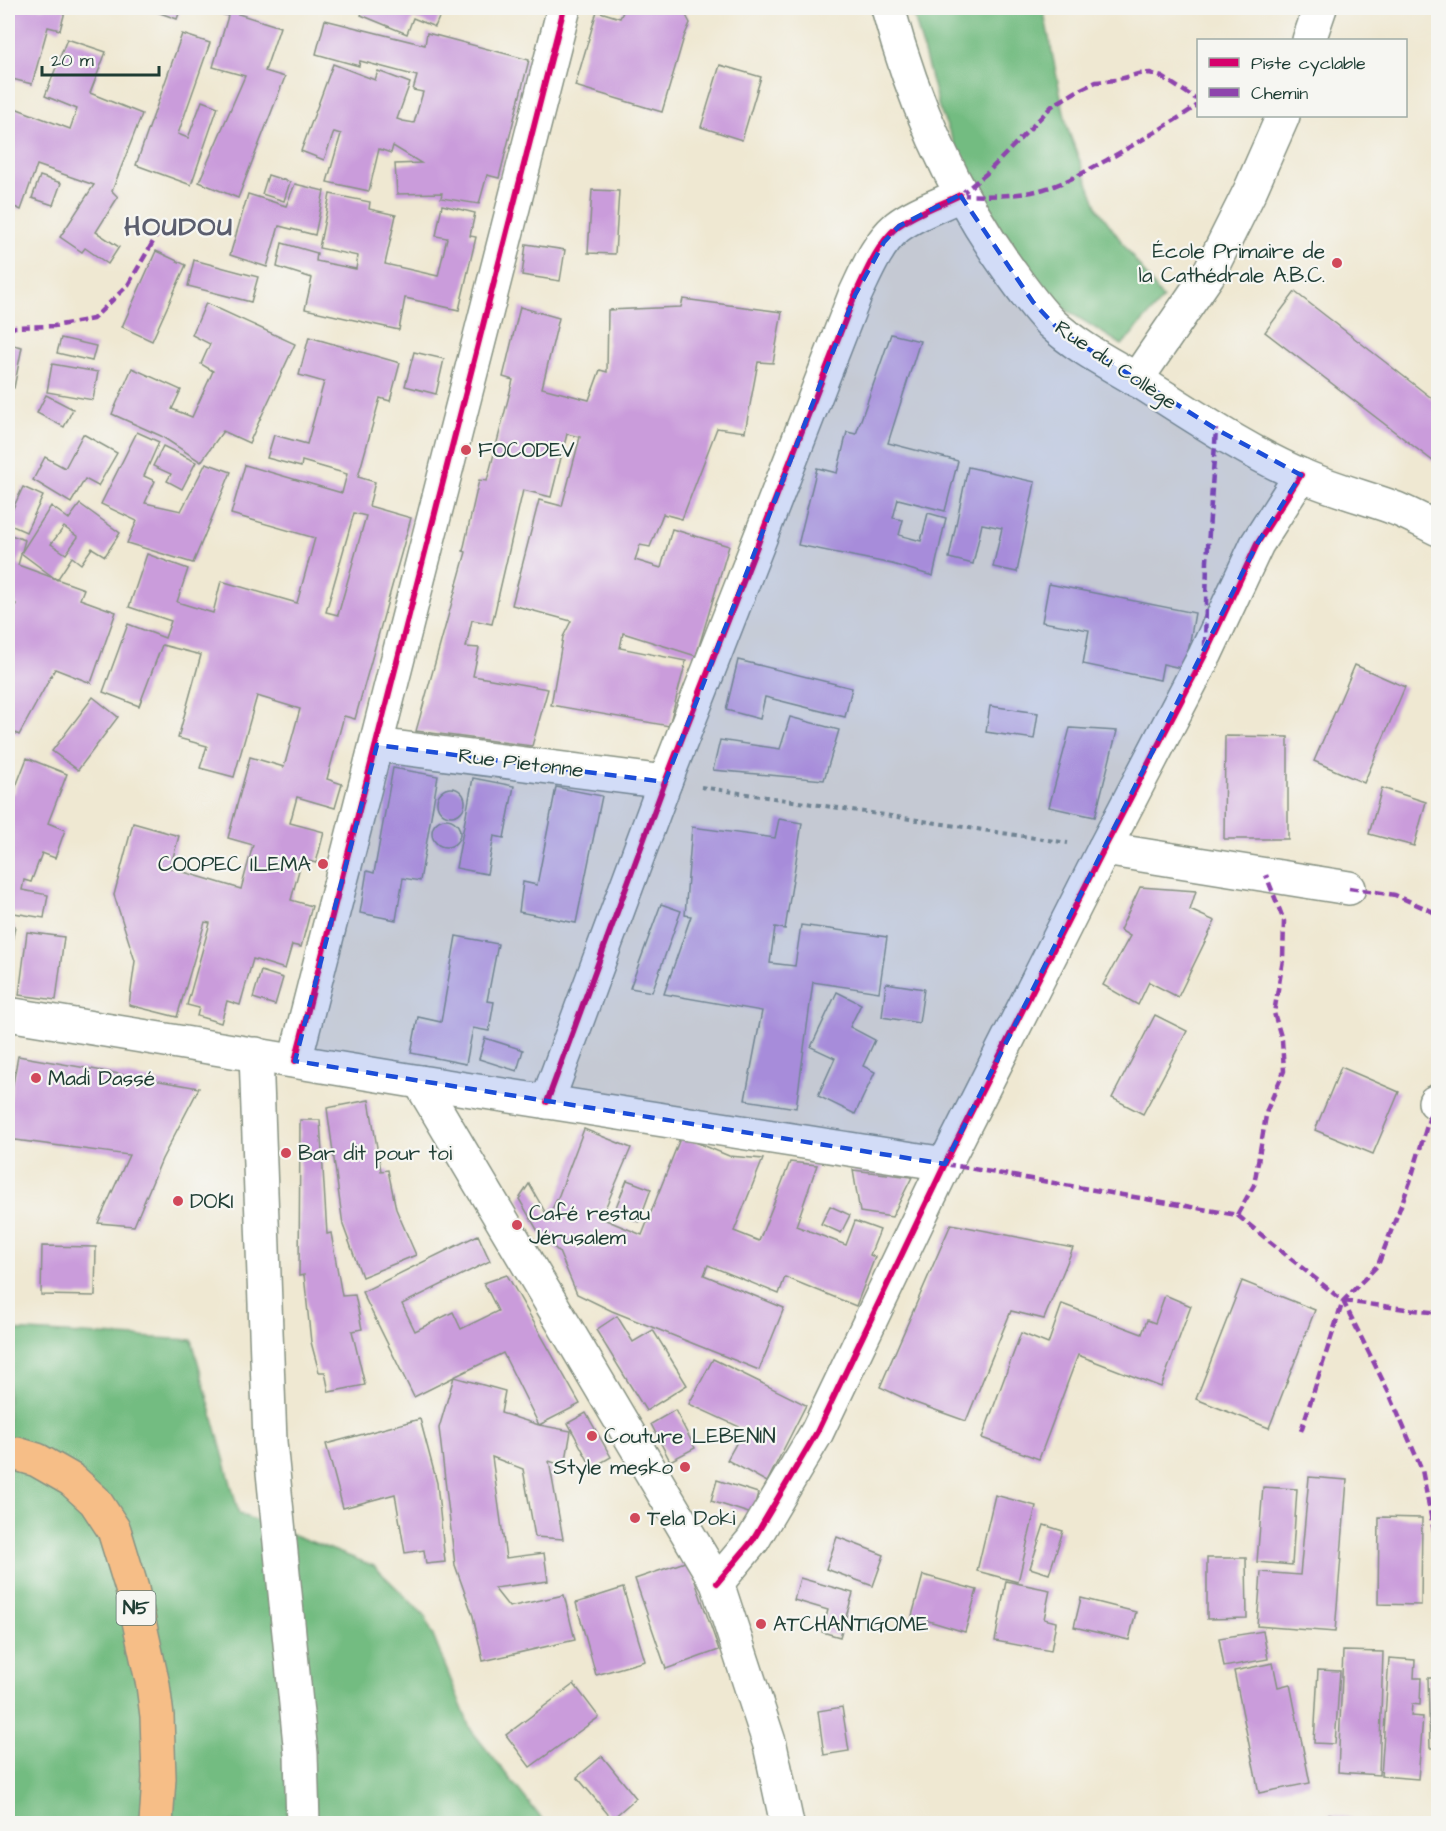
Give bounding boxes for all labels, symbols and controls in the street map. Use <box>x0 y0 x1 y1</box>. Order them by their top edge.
scale bar <box>42 39 159 77</box>
legend <box>1197 39 1407 117</box>
text: 20 m <box>51 48 94 73</box>
text: Piste cyclable <box>1251 51 1366 77</box>
text: Chemin <box>1251 81 1308 106</box>
district label: HOUDOU <box>124 208 234 246</box>
place label: École Primaire de la Cathédrale A.B.C. <box>1139 237 1325 290</box>
marker: École Primaire de la Cathédrale A.B.C. <box>1330 256 1344 270</box>
street label: Rue du Collège <box>1048 313 1183 418</box>
place label: FOCODEV <box>478 436 575 465</box>
marker: FOCODEV <box>459 443 473 457</box>
street label: Rue Pietonne <box>457 741 585 785</box>
place label: COOPEC ILEMA <box>158 850 312 879</box>
marker: COOPEC ILEMA <box>316 857 330 871</box>
place label: Madi Dassé <box>48 1064 155 1093</box>
marker: Madi Dassé <box>29 1071 43 1085</box>
place label: Bar dit pour toi <box>298 1139 452 1169</box>
marker: Bar dit pour toi <box>279 1146 293 1160</box>
place label: DOKI <box>190 1187 234 1216</box>
marker: DOKI <box>171 1194 185 1208</box>
place label: Café restau Jérusalem <box>529 1199 650 1252</box>
marker: Café restau Jérusalem <box>510 1218 524 1232</box>
place label: Couture LEBENIN <box>604 1422 776 1451</box>
marker: Couture LEBENIN <box>585 1429 599 1443</box>
place label: Style mesko <box>553 1453 673 1484</box>
marker: Style mesko <box>678 1460 692 1474</box>
place label: Tela Doki <box>647 1504 735 1533</box>
marker: Tela Doki <box>628 1511 642 1525</box>
road number: N5 <box>116 1591 156 1625</box>
place label: ATCHANTIGOME <box>773 1610 929 1639</box>
marker: ATCHANTIGOME <box>754 1617 768 1631</box>

